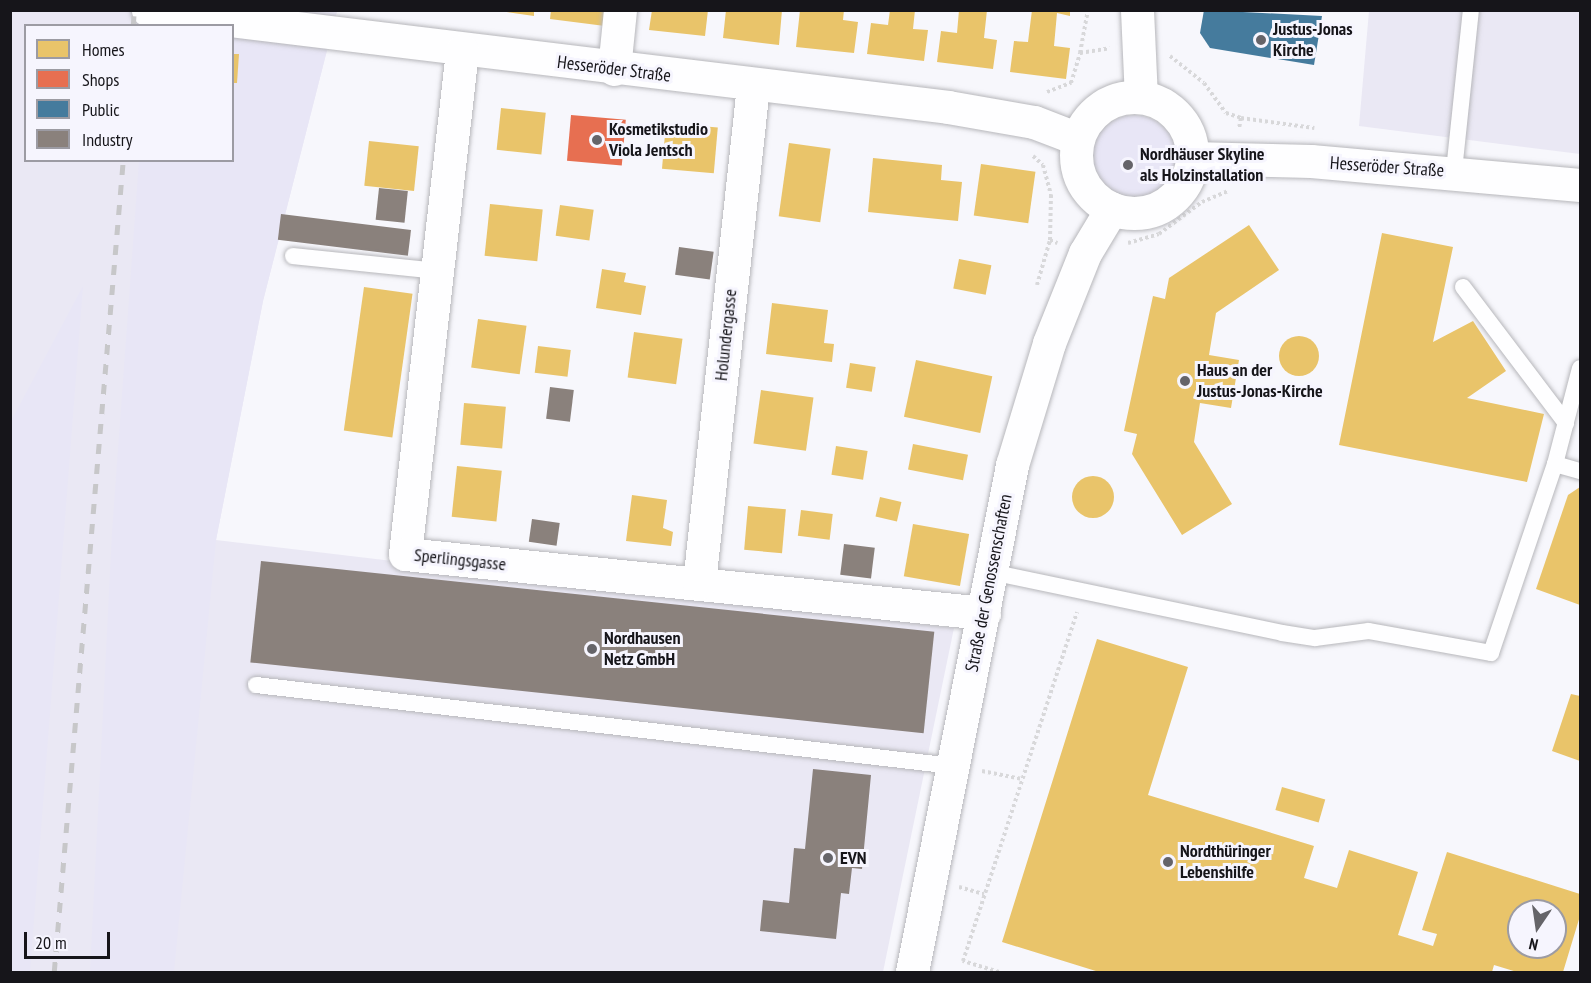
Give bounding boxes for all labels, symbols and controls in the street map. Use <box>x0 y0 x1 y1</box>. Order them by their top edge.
place label: Justus-Jonas Kirche <box>1273 19 1352 62</box>
legend <box>24 24 234 162</box>
marker: Justus-Jonas Kirche <box>1254 33 1268 47</box>
text: Homes <box>82 38 125 61</box>
street label: Hesseröder Straße <box>556 51 672 87</box>
text: Shops <box>82 68 119 91</box>
text: Public <box>82 98 120 121</box>
place label: Kosmetikstudio Viola Jentsch <box>609 119 708 162</box>
text: Industry <box>82 128 132 151</box>
marker: Kosmetikstudio Viola Jentsch <box>590 133 604 147</box>
place label: Nordhäuser Skyline als Holzinstallation <box>1140 144 1265 186</box>
street label: Hesseröder Straße <box>1329 152 1445 182</box>
marker: Nordhäuser Skyline als Holzinstallation <box>1121 158 1135 172</box>
street label: Holundergasse <box>710 288 742 382</box>
place label: Haus an der Justus-Jonas-Kirche <box>1197 360 1323 403</box>
marker: Haus an der Justus-Jonas-Kirche <box>1178 374 1192 388</box>
street label: Straße der Genossenschaften <box>961 492 1017 674</box>
street label: Sperlingsgasse <box>413 544 507 576</box>
place label: Nordhausen Netz GmbH <box>604 628 681 670</box>
marker: Nordhausen Netz GmbH <box>585 642 599 656</box>
place label: Nordthüringer Lebenshilfe <box>1180 841 1271 884</box>
place label: EVN <box>840 847 867 869</box>
marker: EVN <box>821 851 835 865</box>
marker: Nordthüringer Lebenshilfe <box>1161 855 1175 869</box>
north arrow <box>1507 899 1567 959</box>
scale bar <box>27 920 112 958</box>
text: 20 m <box>35 931 67 954</box>
text: N <box>1527 934 1540 955</box>

